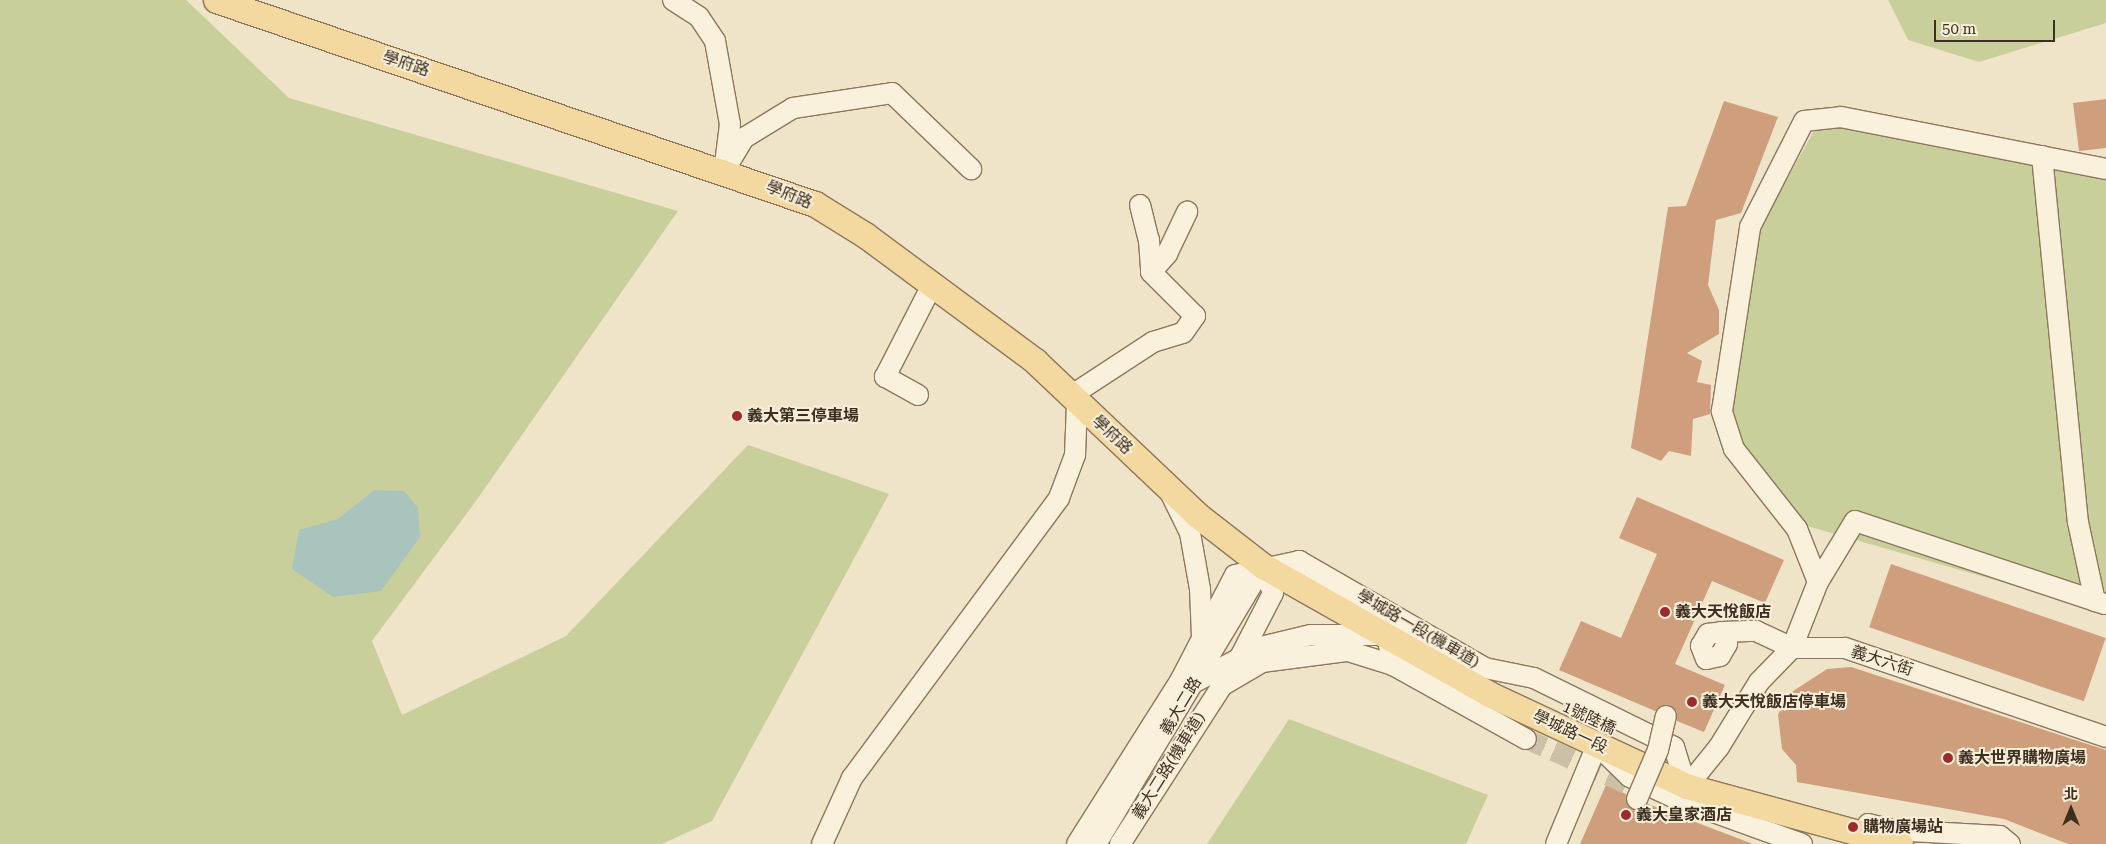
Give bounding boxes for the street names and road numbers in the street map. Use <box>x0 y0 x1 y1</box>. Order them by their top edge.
street label: 學府路 <box>380 47 432 81</box>
street label: 學府路 <box>763 177 815 213</box>
street label: 學府路 <box>1088 412 1136 458</box>
street label: 學城路一段(機車道) <box>1353 586 1483 672</box>
street label: 義大六街 <box>1849 642 1915 680</box>
street label: 義大二路 <box>1156 674 1206 738</box>
street label: 1號陸橋 <box>1559 697 1619 739</box>
street label: 學城路一段 <box>1530 706 1610 758</box>
street label: 義大二路(機車道) <box>1128 709 1210 823</box>

